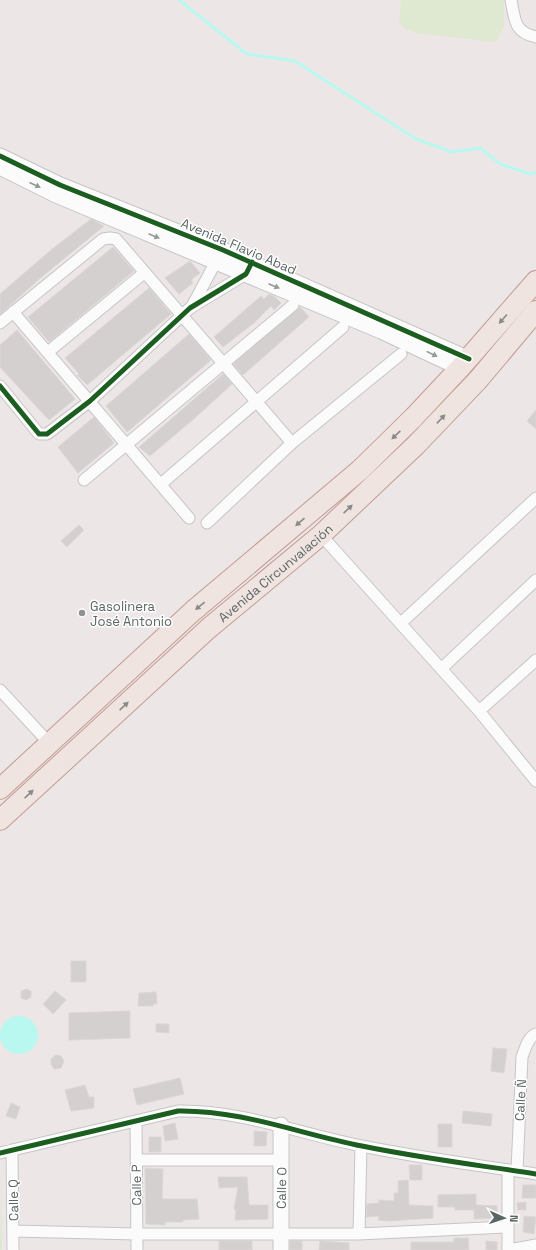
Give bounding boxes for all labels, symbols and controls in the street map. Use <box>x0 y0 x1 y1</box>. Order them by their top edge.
one-way arrow <box>29 182 40 188</box>
street label: Avenida Flavio Abad <box>179 214 299 278</box>
one-way arrow <box>149 233 160 239</box>
one-way arrow <box>269 283 281 289</box>
one-way arrow <box>499 313 508 324</box>
one-way arrow <box>426 351 438 357</box>
one-way arrow <box>436 414 445 423</box>
one-way arrow <box>391 430 401 439</box>
one-way arrow <box>343 504 353 514</box>
one-way arrow <box>294 517 305 526</box>
street label: Avenida Circunvalación <box>215 520 336 626</box>
place label: Gasolinera José Antonio <box>90 598 172 630</box>
one-way arrow <box>195 601 206 610</box>
marker: Gasolinera José Antonio <box>77 608 87 618</box>
one-way arrow <box>120 702 129 711</box>
one-way arrow <box>23 789 34 798</box>
street label: Calle Ñ <box>511 1079 530 1121</box>
street label: Calle P <box>128 1164 145 1206</box>
street label: Calle O <box>273 1167 290 1209</box>
street label: Calle Q <box>5 1179 22 1221</box>
north arrow <box>484 1198 524 1238</box>
text: N <box>507 1214 521 1223</box>

